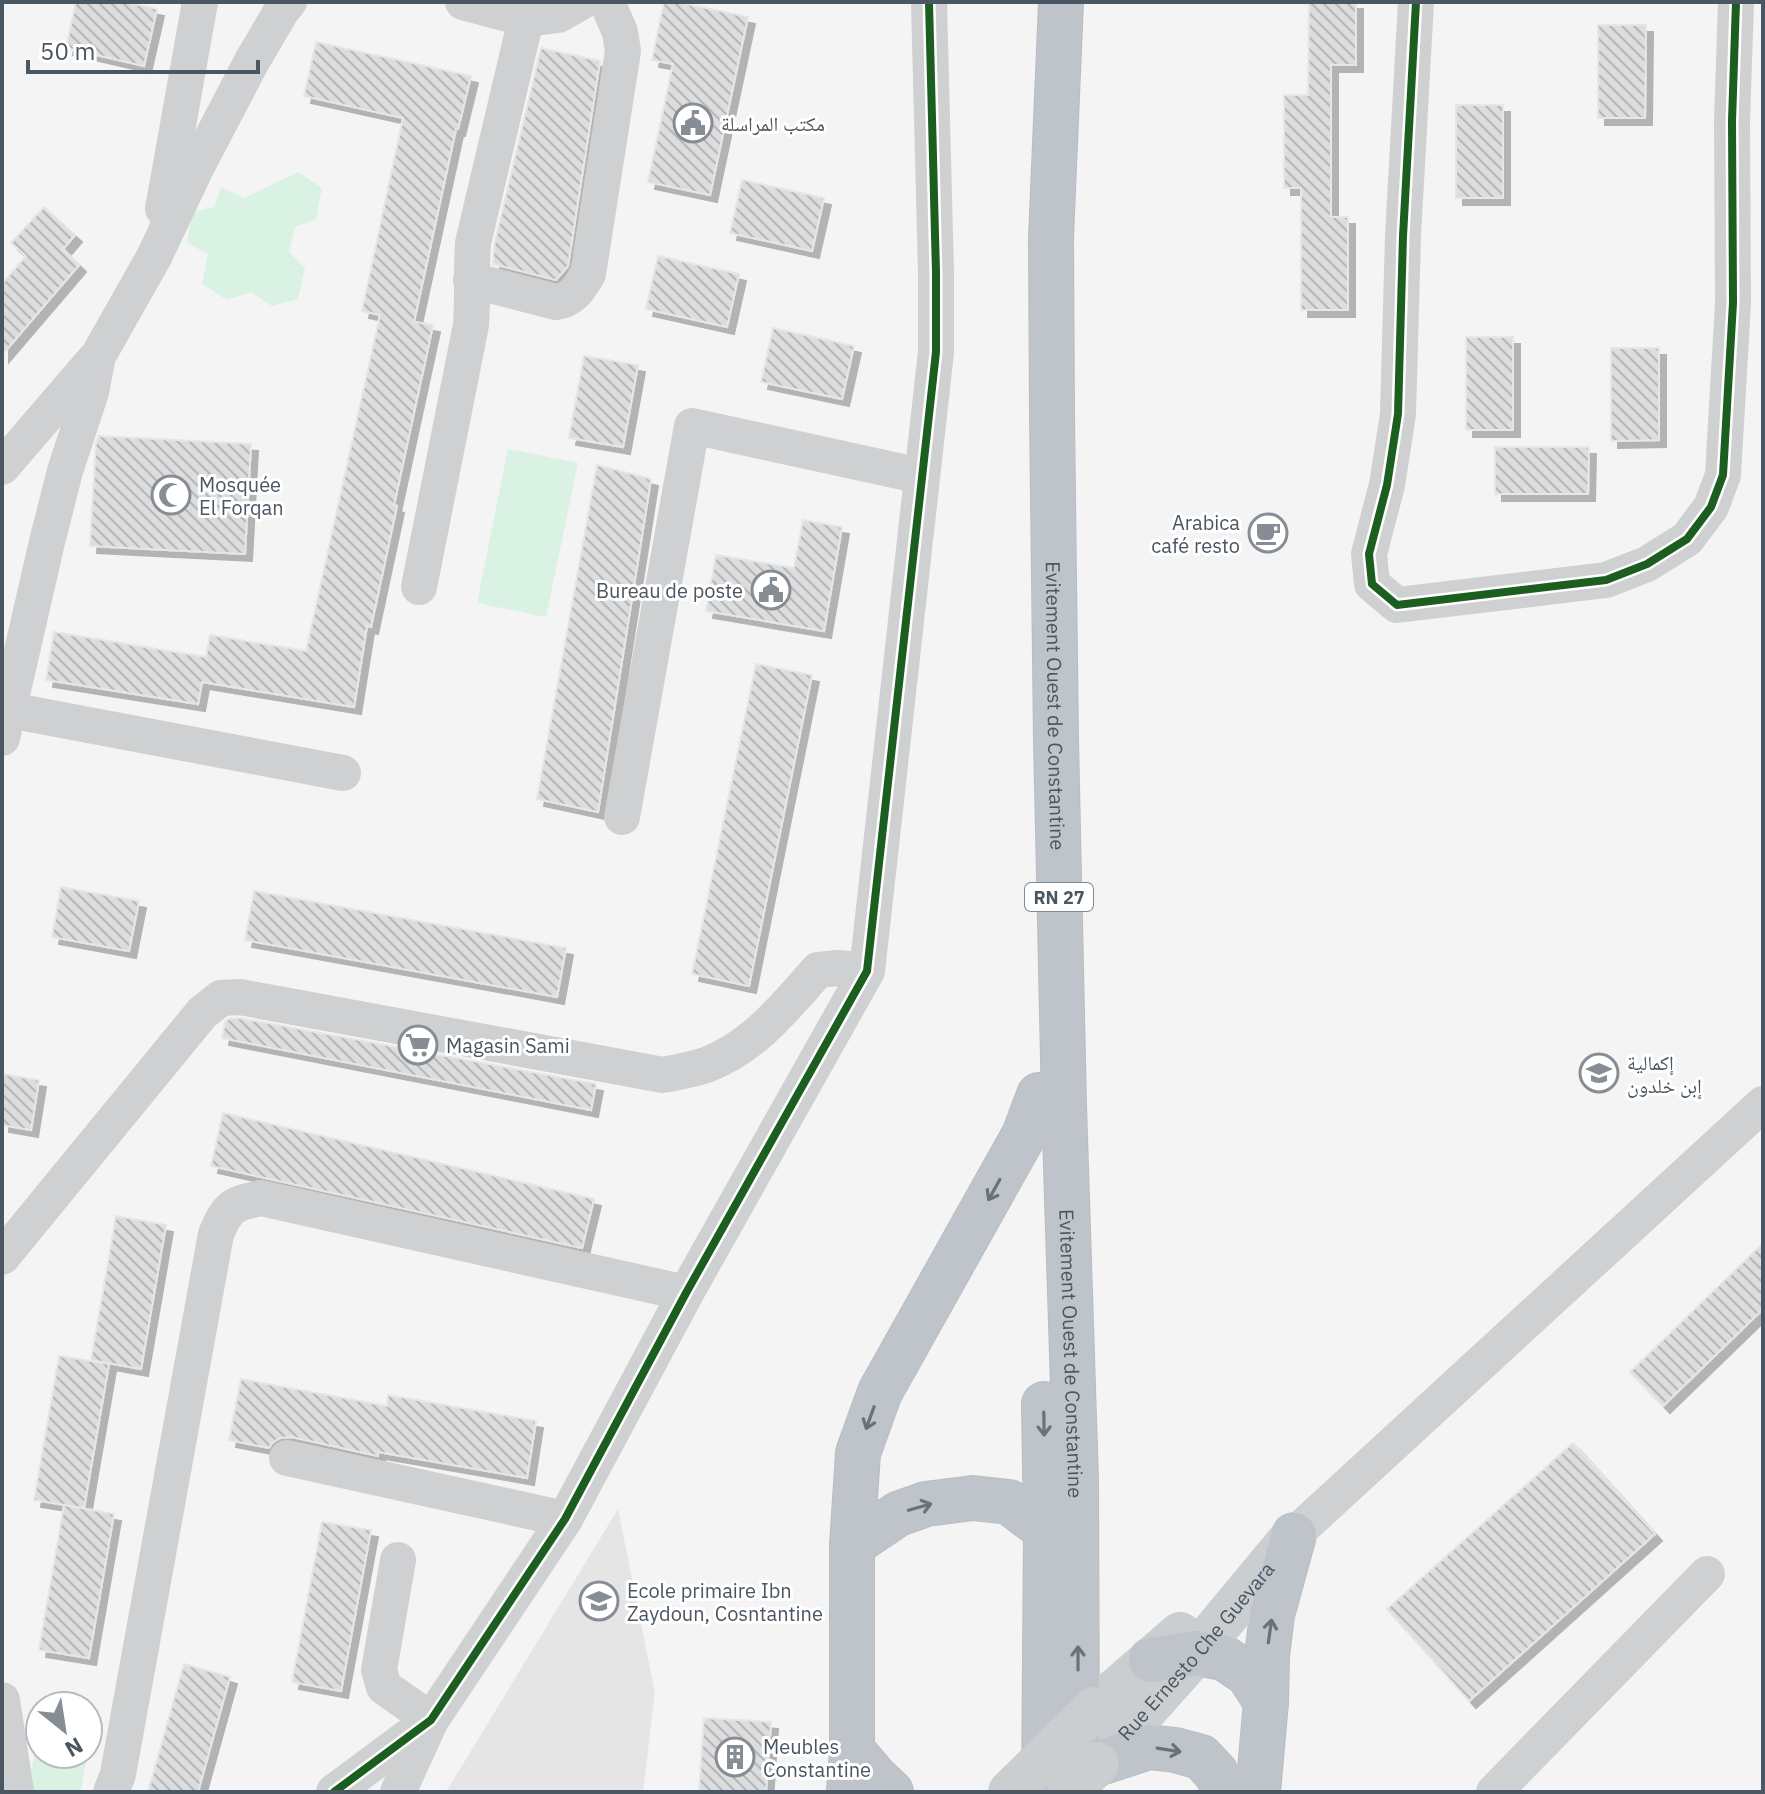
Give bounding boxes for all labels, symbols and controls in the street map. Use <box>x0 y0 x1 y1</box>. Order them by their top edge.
scale bar <box>28 24 258 74</box>
text: 50 m <box>40 35 95 67</box>
public building icon: مكتب المراسلة <box>672 102 714 144</box>
place label: مكتب المراسلة <box>721 110 825 137</box>
place label: Mosquée El Forqan <box>199 471 284 521</box>
mosque icon: Mosquée El Forqan <box>150 474 192 516</box>
place label: Arabica café resto <box>1151 509 1240 559</box>
cafe icon: Arabica café resto <box>1247 512 1289 554</box>
street label: Evitement Ouest de Constantine <box>1040 561 1072 851</box>
public building icon: Bureau de poste <box>750 569 792 611</box>
place label: Bureau de poste <box>596 577 743 604</box>
road number: RN 27 <box>1025 883 1093 911</box>
supermarket icon: Magasin Sami <box>397 1024 439 1066</box>
place label: Magasin Sami <box>446 1032 570 1059</box>
place label: إكمالية إبن خلدون <box>1627 1049 1702 1099</box>
school or university icon: إكمالية إبن خلدون <box>1578 1052 1620 1094</box>
one-way arrow <box>985 1178 1001 1201</box>
street label: Evitement Ouest de Constantine <box>1054 1209 1090 1498</box>
one-way arrow <box>862 1406 876 1430</box>
one-way arrow <box>1037 1410 1052 1437</box>
one-way arrow <box>906 1499 932 1514</box>
street label: Rue Ernesto Che Guevara <box>1111 1556 1280 1746</box>
place label: Ecole primaire Ibn Zaydoun, Cosntantine <box>627 1577 823 1627</box>
school or university icon: Ecole primaire Ibn Zaydoun, Cosntantine <box>578 1580 620 1622</box>
one-way arrow <box>1263 1619 1278 1644</box>
one-way arrow <box>1070 1645 1086 1672</box>
north arrow <box>24 1690 104 1770</box>
text: N <box>60 1731 88 1764</box>
place label: Meubles Constantine <box>763 1733 871 1783</box>
building icon: Meubles Constantine <box>714 1736 756 1778</box>
one-way arrow <box>1156 1743 1182 1758</box>

